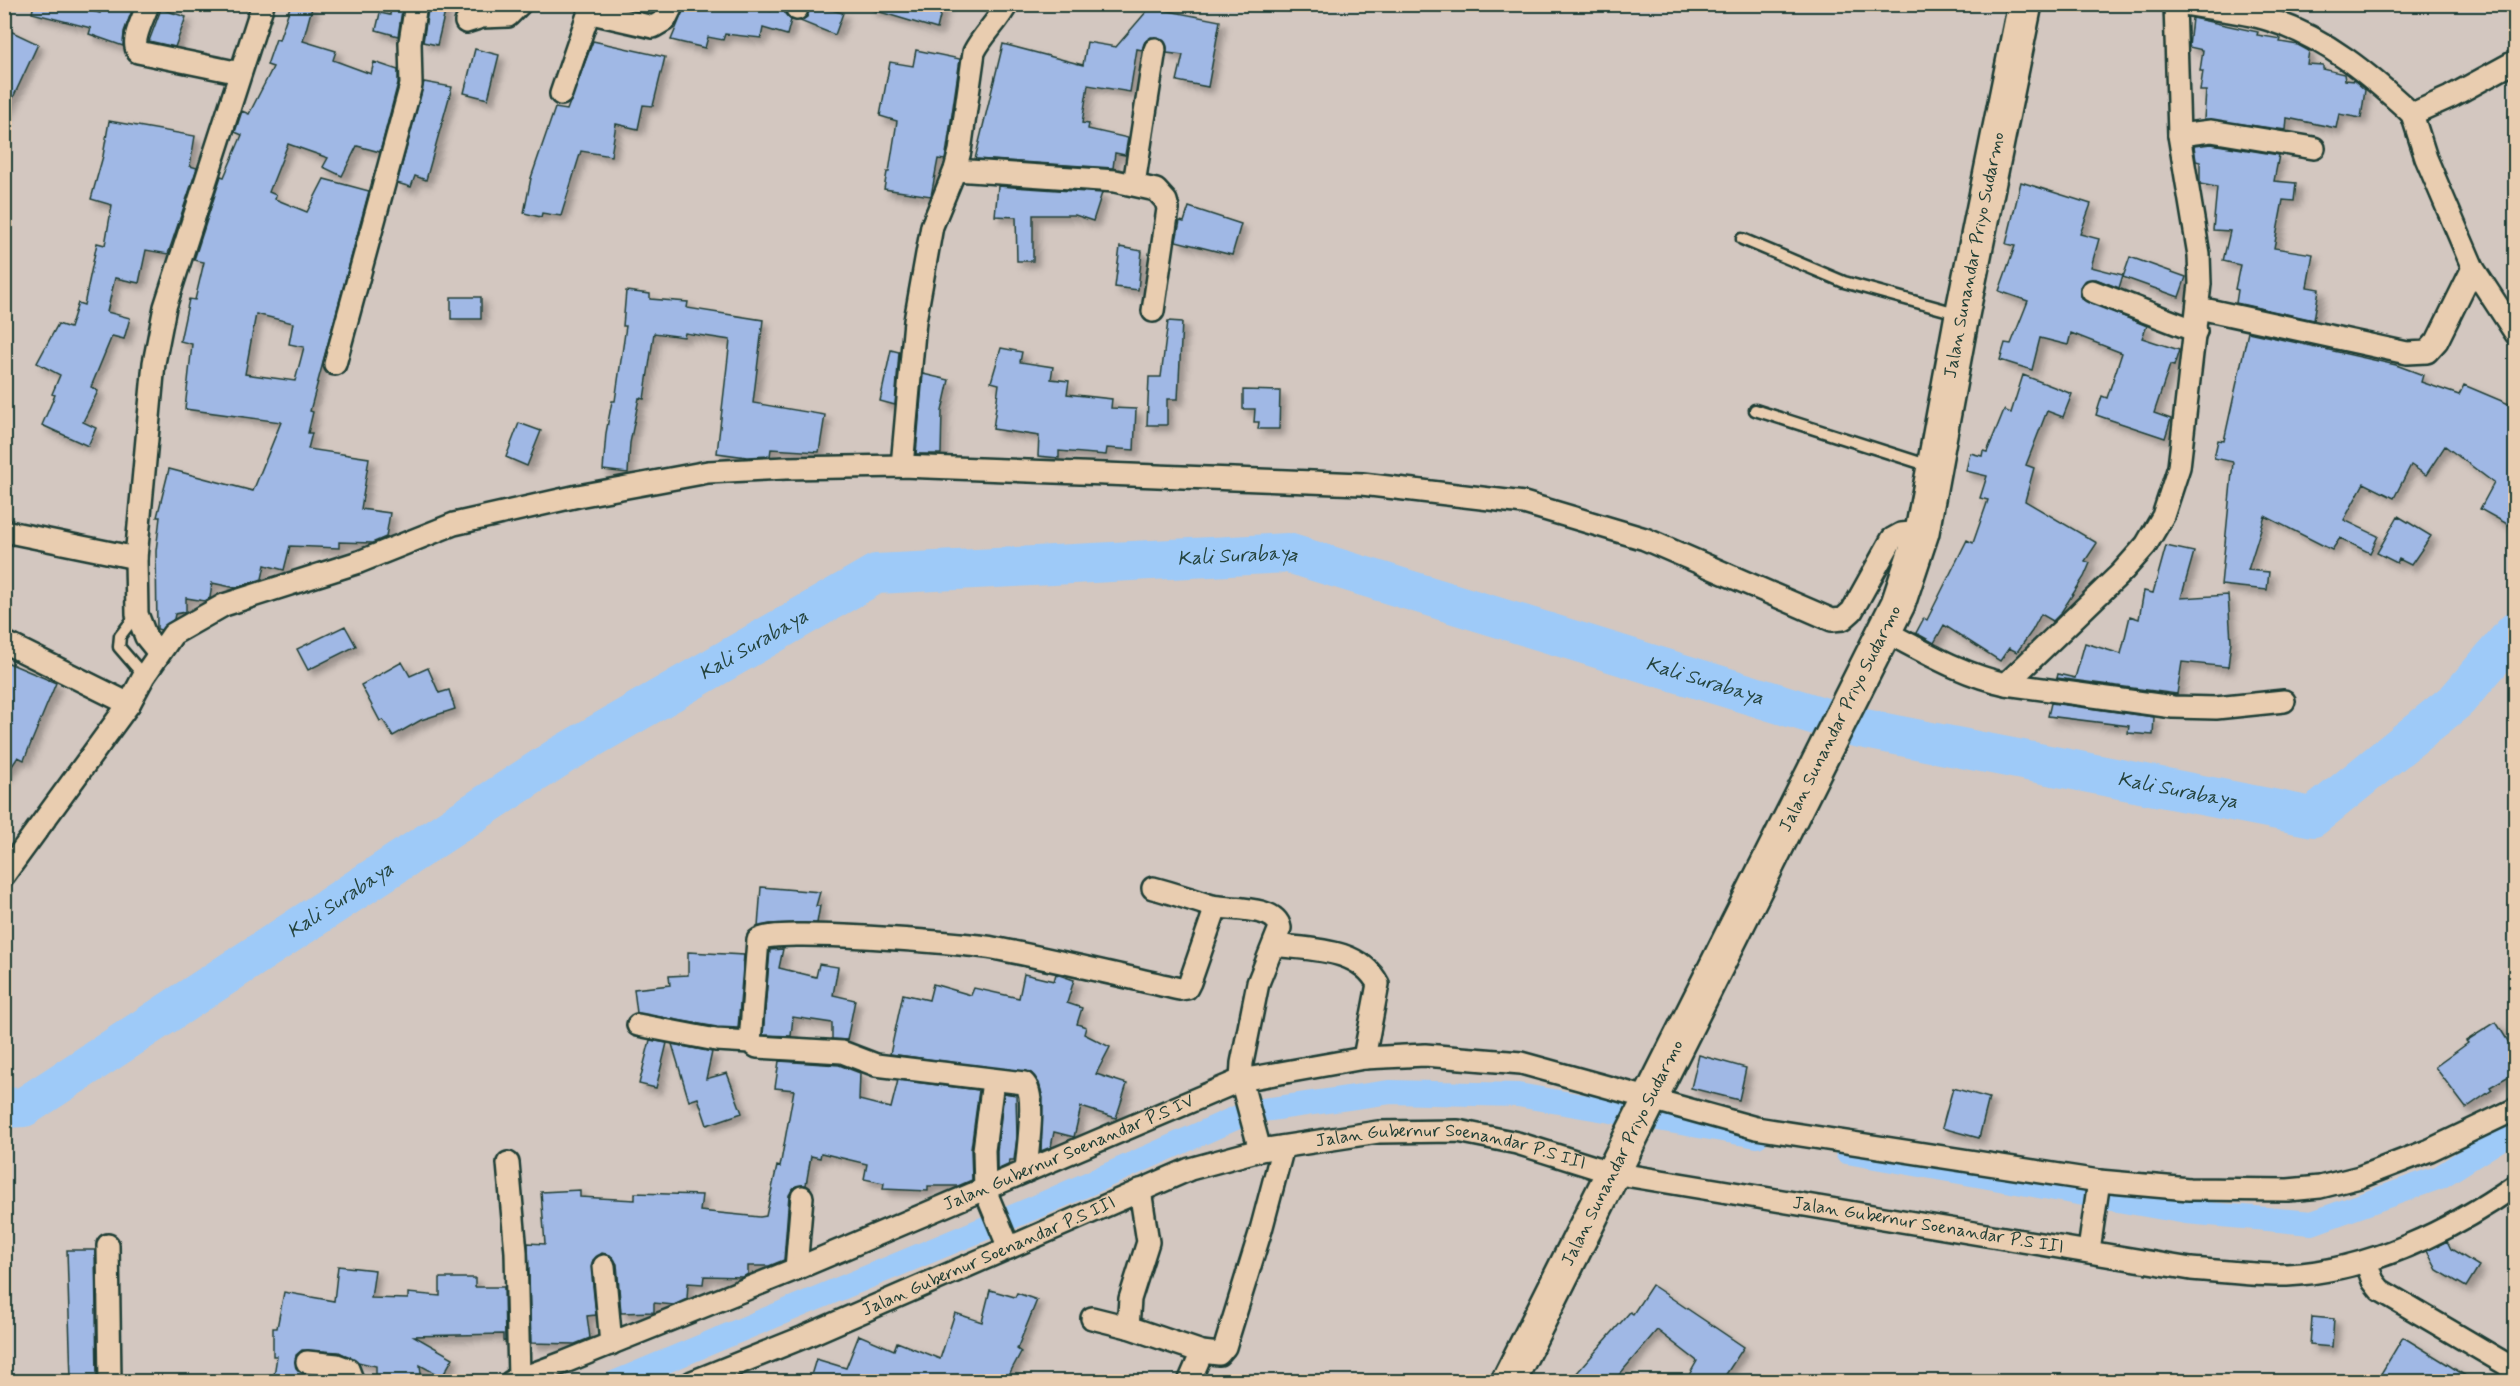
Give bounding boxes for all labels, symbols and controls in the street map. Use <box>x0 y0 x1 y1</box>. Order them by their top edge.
street label: Jalan Sunandar Priyo Sudarmo <box>1939 130 2011 380</box>
water label: Kali Surabaya <box>1176 539 1303 572</box>
street label: Jalan Sunandar Priyo Sudarmo <box>1774 601 1907 836</box>
water label: Kali Surabaya <box>694 602 813 687</box>
water label: Kali Surabaya <box>1643 650 1767 712</box>
water label: Kali Surabaya <box>2115 765 2240 815</box>
water label: Kali Surabaya <box>282 855 399 945</box>
street label: Jalan Sunandar Priyo Sudarmo <box>1556 1036 1690 1271</box>
street label: Jalan Gubernur Soenandar P.S IV <box>940 1089 1198 1217</box>
street label: Jalan Gubernur Soenandar P.S III <box>1314 1119 1589 1176</box>
street label: Jalan Gubernur Soenandar P.S III <box>858 1191 1119 1322</box>
street label: Jalan Gubernur Soenandar P.S III <box>1791 1191 2066 1260</box>

